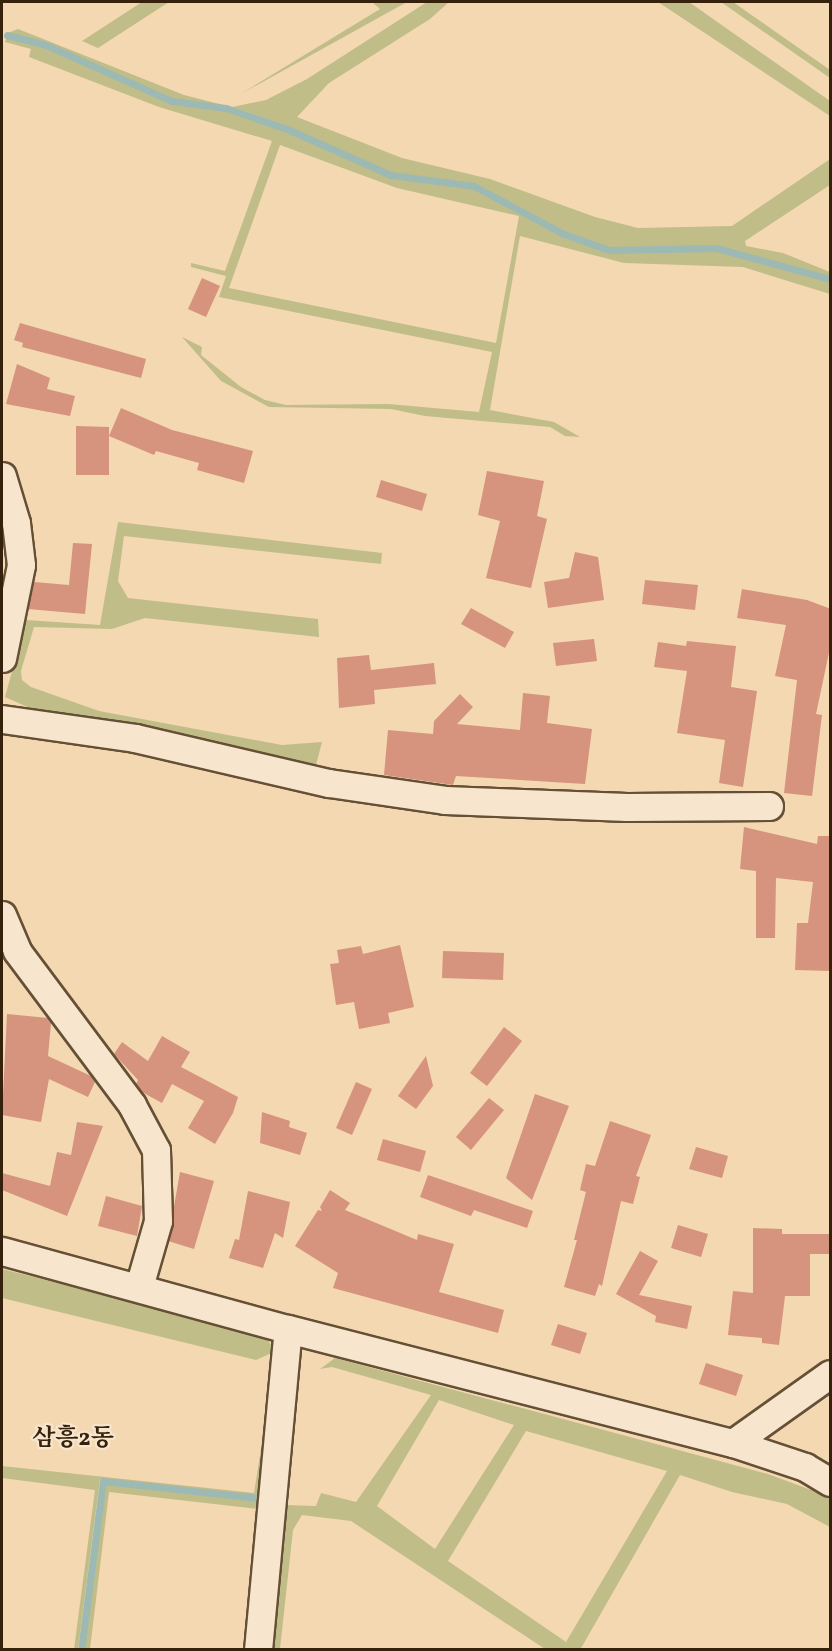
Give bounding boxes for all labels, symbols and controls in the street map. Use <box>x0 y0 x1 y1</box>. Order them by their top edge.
district label: 삼흥2동 <box>32 1426 114 1454</box>

